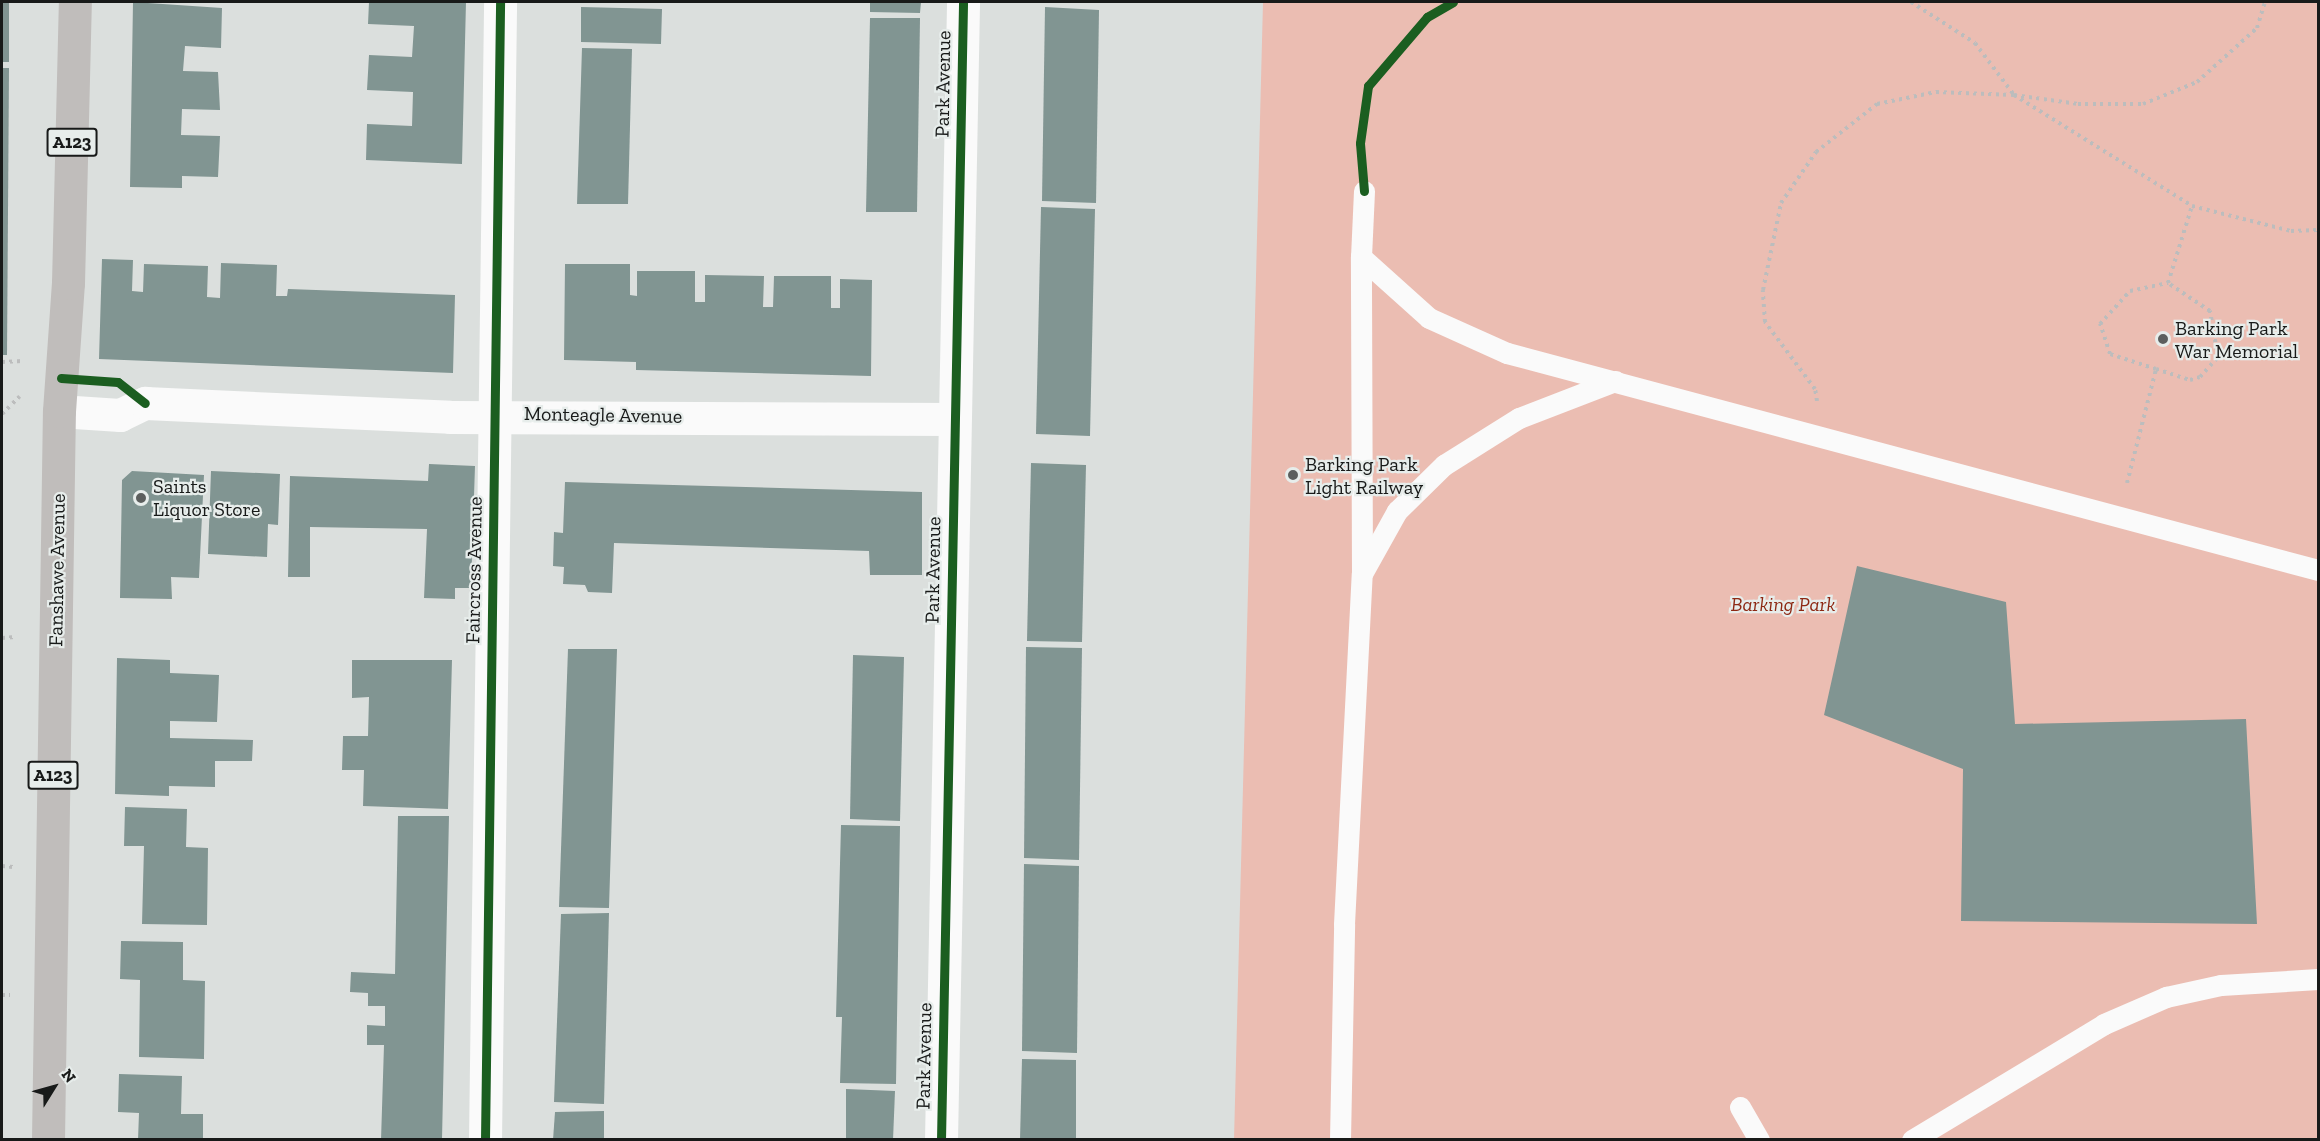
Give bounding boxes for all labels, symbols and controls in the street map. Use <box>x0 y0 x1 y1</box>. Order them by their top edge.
street label: Park Avenue <box>930 30 956 138</box>
road number: A123 <box>46 127 98 157</box>
place label: Barking Park War Memorial <box>2175 316 2298 363</box>
marker: Barking Park War Memorial <box>2156 332 2170 346</box>
street label: Monteagle Avenue <box>523 402 683 428</box>
place label: Barking Park Light Railway <box>1305 452 1423 499</box>
marker: Barking Park Light Railway <box>1286 468 1300 482</box>
place label: Saints Liquor Store <box>153 474 261 521</box>
marker: Saints Liquor Store <box>134 491 148 505</box>
street label: Fanshawe Avenue <box>44 493 70 647</box>
street label: Faircross Avenue <box>461 496 487 644</box>
street label: Park Avenue <box>920 516 946 624</box>
park label: Barking Park <box>1731 592 1835 616</box>
road number: A123 <box>28 760 78 790</box>
street label: Park Avenue <box>911 1002 937 1110</box>
north arrow <box>24 1057 84 1117</box>
text: N <box>58 1065 80 1086</box>

